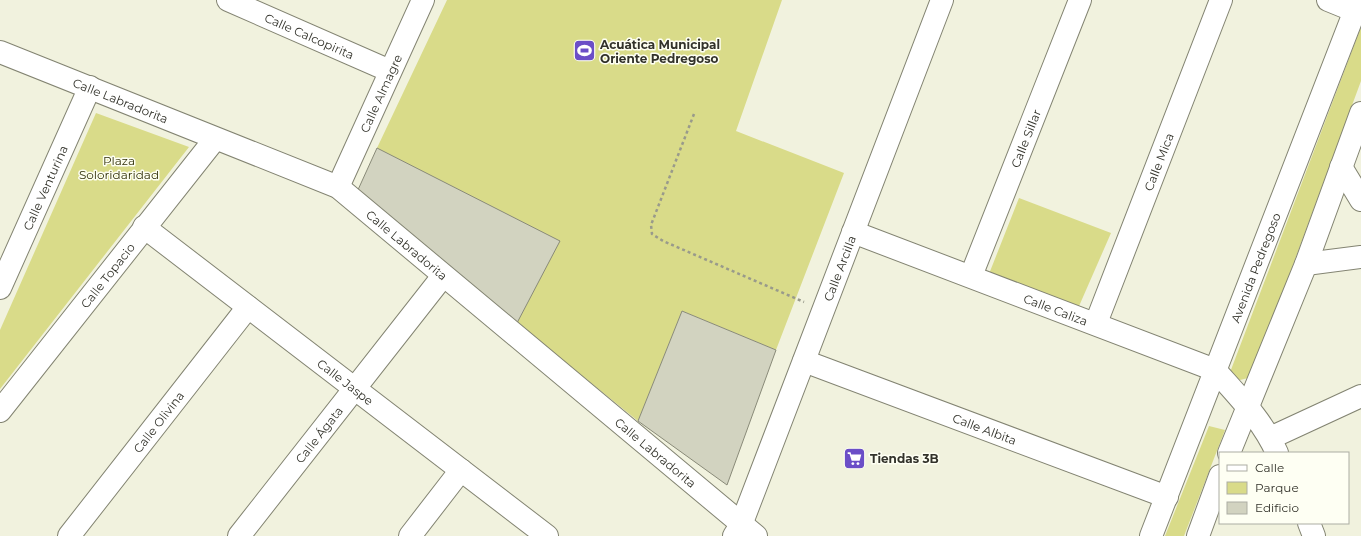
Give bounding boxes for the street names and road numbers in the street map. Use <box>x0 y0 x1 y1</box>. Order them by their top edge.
street label: Calle Calcopirita <box>262 10 357 62</box>
street label: Calle Almagre <box>356 52 405 135</box>
street label: Calle Labradorita <box>71 74 171 126</box>
street label: Calle Sillar <box>1007 107 1044 170</box>
street label: Calle Mica <box>1140 131 1176 193</box>
street label: Calle Venturina <box>19 143 71 232</box>
street label: Calle Labradorita <box>363 206 451 283</box>
street label: Avenida Pedregoso <box>1227 210 1283 325</box>
street label: Calle Arcilla <box>820 233 859 303</box>
street label: Calle Topacio <box>77 240 138 311</box>
street label: Calle Caliza <box>1022 290 1090 328</box>
street label: Calle Jaspe <box>315 355 377 408</box>
street label: Calle Olivina <box>130 388 187 455</box>
street label: Calle Ágata <box>292 403 346 466</box>
street label: Calle Albita <box>951 410 1019 448</box>
street label: Calle Labradorita <box>612 414 700 491</box>

